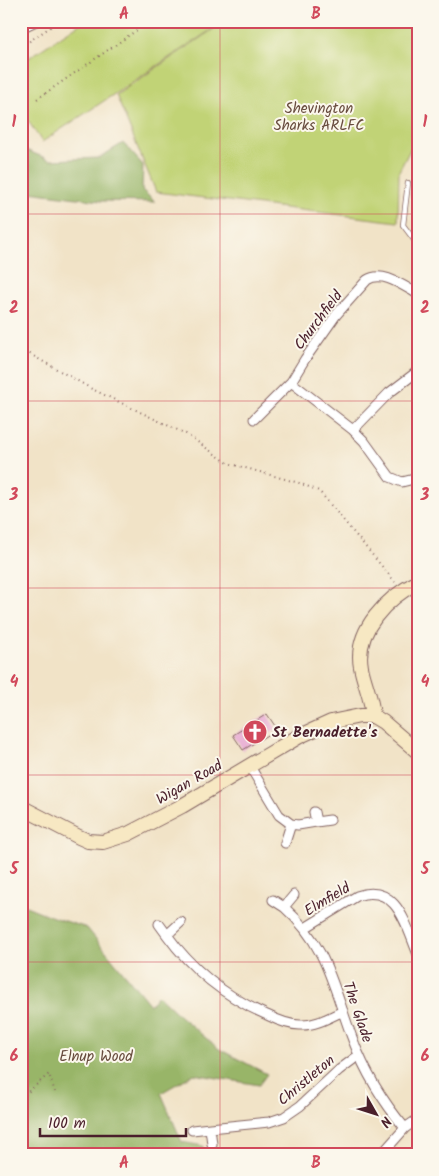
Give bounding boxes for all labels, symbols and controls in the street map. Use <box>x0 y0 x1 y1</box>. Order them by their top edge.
text: A <box>119 2 129 27</box>
text: B <box>311 2 321 27</box>
park label: Shevington Sharks ARLFC <box>274 97 364 138</box>
text: 1 <box>12 110 17 135</box>
text: 1 <box>423 110 428 135</box>
street label: Churchfield <box>288 285 350 356</box>
text: 2 <box>9 296 19 321</box>
text: 2 <box>420 296 430 321</box>
text: 3 <box>9 483 19 508</box>
text: 3 <box>420 483 430 508</box>
text: 4 <box>10 670 19 695</box>
text: 4 <box>421 670 430 695</box>
church icon: St Bernadette's <box>242 719 268 745</box>
place label: St Bernadette's <box>272 721 377 745</box>
street label: Wigan Road <box>152 754 228 812</box>
text: 5 <box>9 857 20 882</box>
text: 5 <box>420 857 431 882</box>
street label: Elmfield <box>300 876 356 923</box>
street label: The Glade <box>335 979 379 1046</box>
text: 6 <box>10 1044 19 1069</box>
text: 6 <box>421 1044 430 1069</box>
park label: Elnup Wood <box>59 1045 133 1069</box>
street label: Christleton <box>273 1049 341 1112</box>
north arrow <box>352 1088 402 1138</box>
scale bar <box>40 1106 186 1138</box>
text: N <box>374 1111 397 1132</box>
text: 100 m <box>48 1112 86 1136</box>
text: A <box>119 1151 129 1176</box>
text: B <box>311 1151 321 1176</box>

